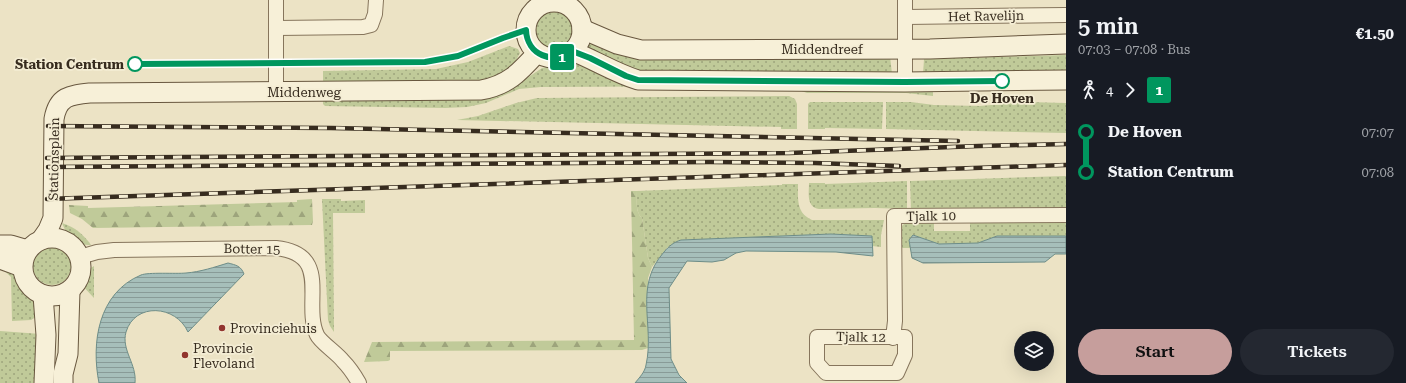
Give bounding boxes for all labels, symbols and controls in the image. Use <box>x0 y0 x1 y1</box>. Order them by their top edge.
street label: Het Ravelijn <box>948 8 1025 24</box>
text: 5 min <box>1078 14 1139 39</box>
text: €1.50 <box>1356 25 1394 43</box>
street label: Middendreef <box>781 42 864 57</box>
text: 07:03 – 07:08 · Bus <box>1078 42 1190 57</box>
line badge: 1 <box>549 44 575 70</box>
text: 1 <box>558 49 566 65</box>
marker: Station Centrum <box>127 56 143 72</box>
place label: Station Centrum <box>15 57 124 72</box>
marker: De Hoven <box>994 73 1010 89</box>
icon: walk <box>1078 79 1100 101</box>
icon: forward <box>1119 79 1141 101</box>
text: 1 <box>1155 82 1163 98</box>
text: 4 <box>1106 83 1113 98</box>
street label: Middenweg <box>267 85 341 100</box>
place label: De Hoven <box>970 91 1034 106</box>
street label: Stationsplein <box>46 117 62 201</box>
text: De Hoven <box>1108 123 1182 141</box>
text: 07:07 <box>1362 125 1394 140</box>
text: Station Centrum <box>1108 163 1234 181</box>
text: 07:08 <box>1362 165 1394 180</box>
street label: Tjalk 10 <box>906 208 956 224</box>
street label: Botter 15 <box>223 241 281 257</box>
place label: Provinciehuis <box>230 321 317 336</box>
marker: Provinciehuis <box>217 323 227 333</box>
street label: Tjalk 12 <box>836 329 886 345</box>
button: Start <box>1078 329 1232 375</box>
button: Tickets <box>1240 329 1394 375</box>
map controls <box>1014 331 1054 371</box>
button: layers <box>1014 331 1054 371</box>
place label: Provincie Flevoland <box>193 341 256 371</box>
marker: Provincie Flevoland <box>180 350 190 360</box>

